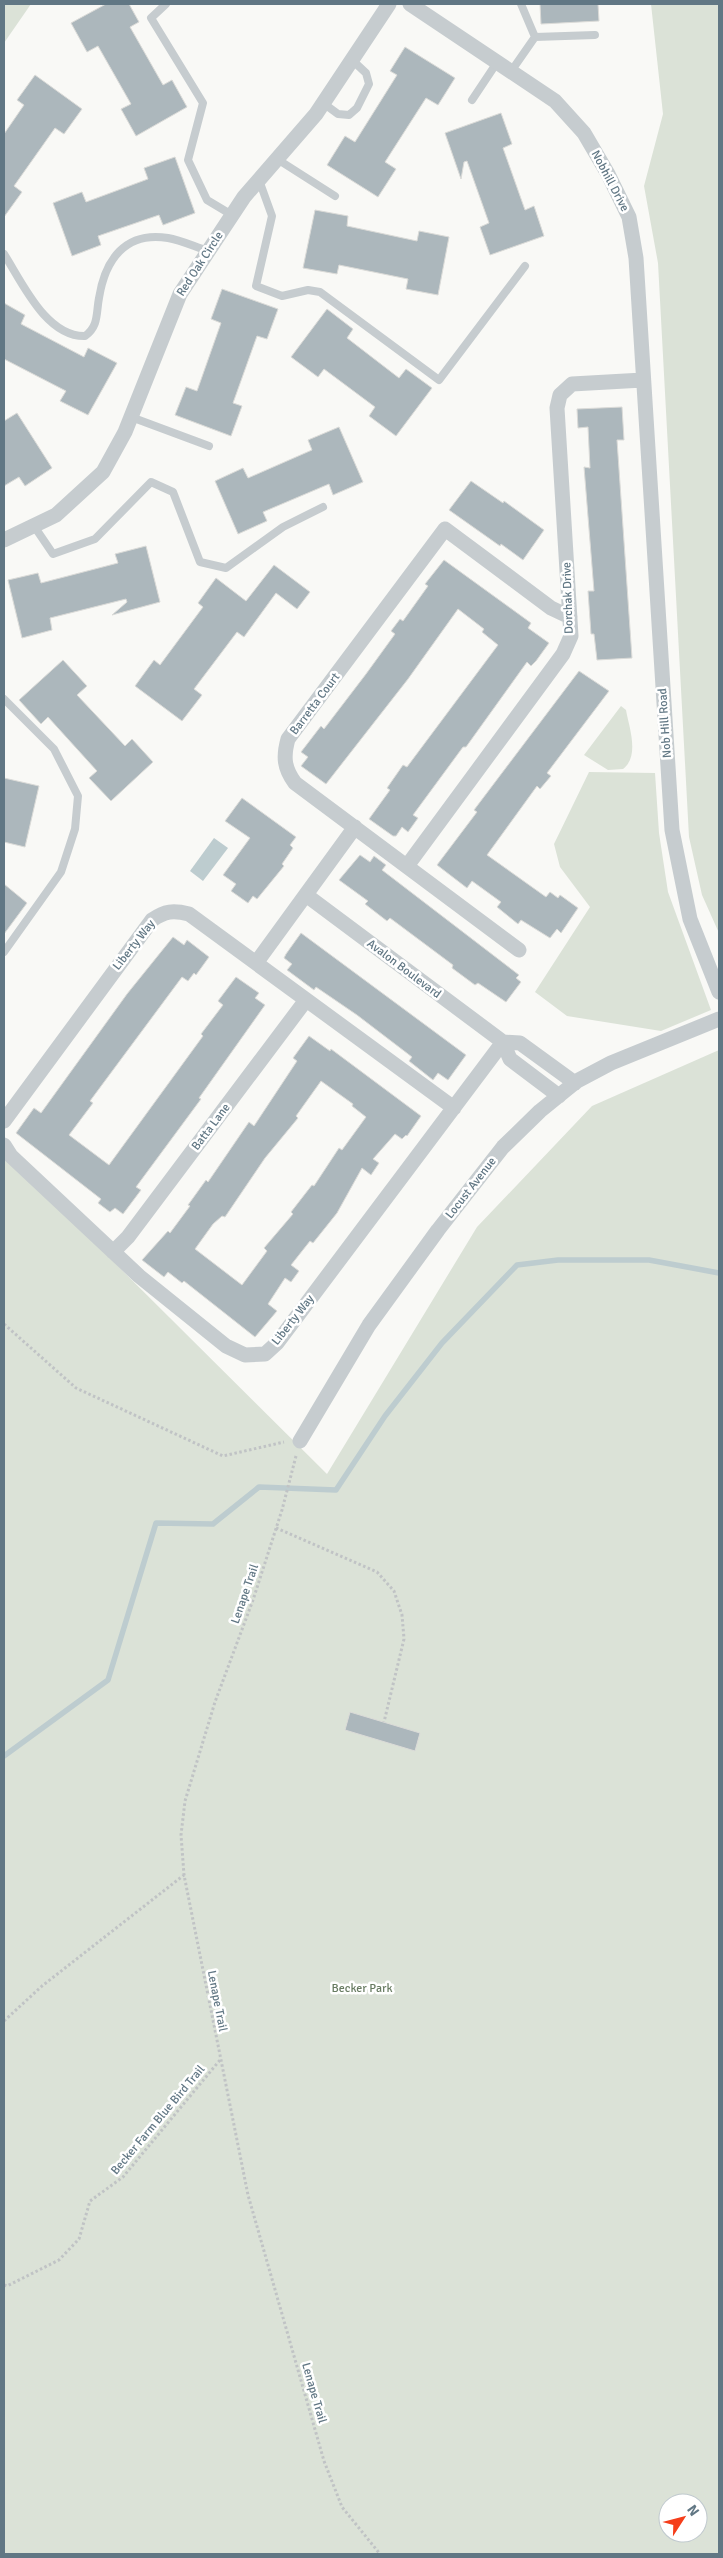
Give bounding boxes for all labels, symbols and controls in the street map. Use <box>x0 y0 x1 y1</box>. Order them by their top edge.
street label: Nobhill Drive <box>588 148 632 214</box>
street label: Red Oak Circle <box>173 229 227 299</box>
street label: Dorchak Drive <box>559 562 577 634</box>
street label: Barretta Court <box>287 670 343 738</box>
street label: Nob Hill Road <box>655 688 675 758</box>
street label: Liberty Way <box>110 916 159 973</box>
street label: Avalon Boulevard <box>364 936 444 1002</box>
street label: Batta Lane <box>188 1100 234 1154</box>
street label: Locust Avenue <box>442 1154 500 1222</box>
street label: Liberty Way <box>269 1291 318 1348</box>
street label: Lenape Trail <box>228 1562 262 1626</box>
street label: Lenape Trail <box>204 1969 230 2033</box>
park label: Becker Park <box>332 1981 392 1996</box>
street label: Becker Farm Blue Bird Trail <box>108 2062 209 2178</box>
street label: Lenape Trail <box>298 2361 330 2425</box>
north arrow <box>658 2493 708 2543</box>
text: N <box>683 2502 703 2520</box>

